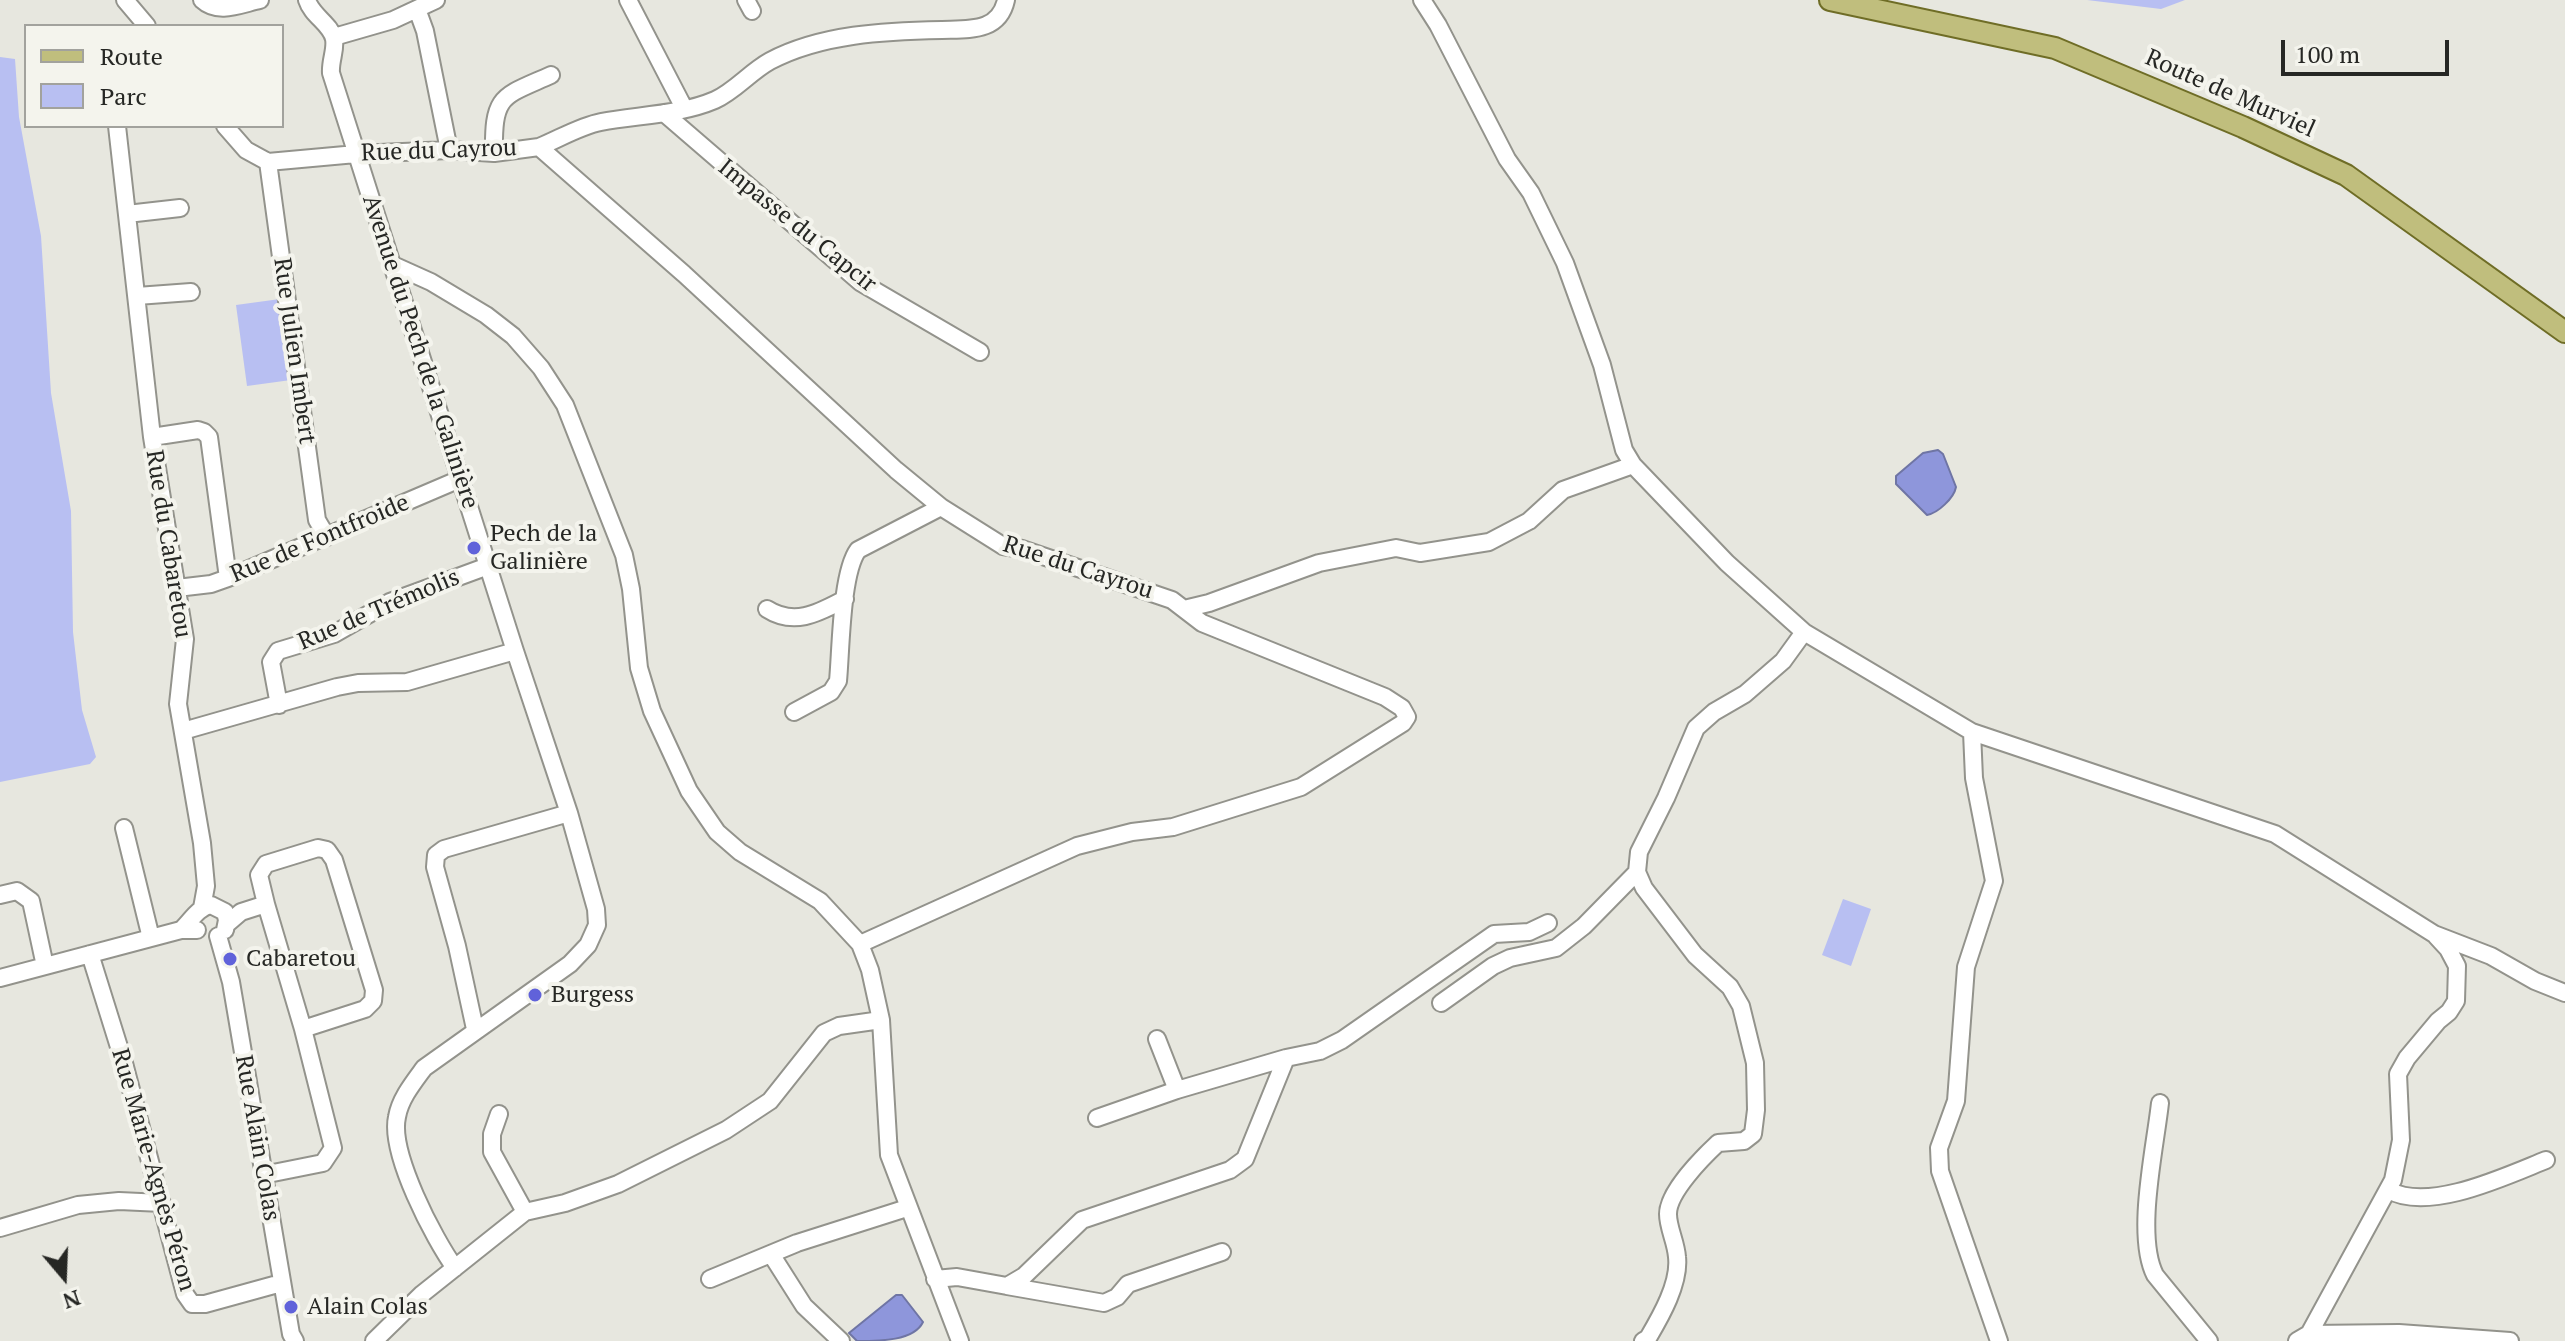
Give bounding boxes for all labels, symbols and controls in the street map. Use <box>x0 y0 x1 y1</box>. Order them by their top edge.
legend <box>24 24 284 128</box>
scale bar <box>2285 24 2453 74</box>
text: 100 m <box>2295 38 2360 70</box>
text: Route <box>100 40 163 72</box>
street label: Route de Murviel <box>2141 44 2319 144</box>
text: Parc <box>100 80 147 112</box>
street label: Rue du Cayrou <box>361 134 517 168</box>
street label: Impasse du Capcir <box>712 153 882 299</box>
street label: Avenue du Pech de la Galinière <box>356 191 484 513</box>
street label: Rue Julien Imbert <box>267 256 321 446</box>
street label: Rue du Cabaretou <box>139 448 197 640</box>
street label: Rue de Fontfroide <box>226 488 414 590</box>
place label: Pech de la Galinière <box>490 520 597 576</box>
street label: Rue du Cayrou <box>999 530 1157 606</box>
marker: Pech de la Galinière <box>465 539 483 557</box>
street label: Rue de Trémolis <box>294 563 464 657</box>
place label: Cabaretou <box>246 945 356 973</box>
marker: Cabaretou <box>221 950 239 968</box>
place label: Burgess <box>551 981 634 1009</box>
marker: Burgess <box>526 986 544 1004</box>
street label: Rue Marie-Agnès Péron <box>105 1046 201 1294</box>
street label: Rue Alain Colas <box>228 1053 286 1223</box>
north arrow <box>24 1237 104 1317</box>
text: N <box>59 1284 85 1317</box>
place label: Alain Colas <box>307 1293 428 1321</box>
marker: Alain Colas <box>282 1298 300 1316</box>

